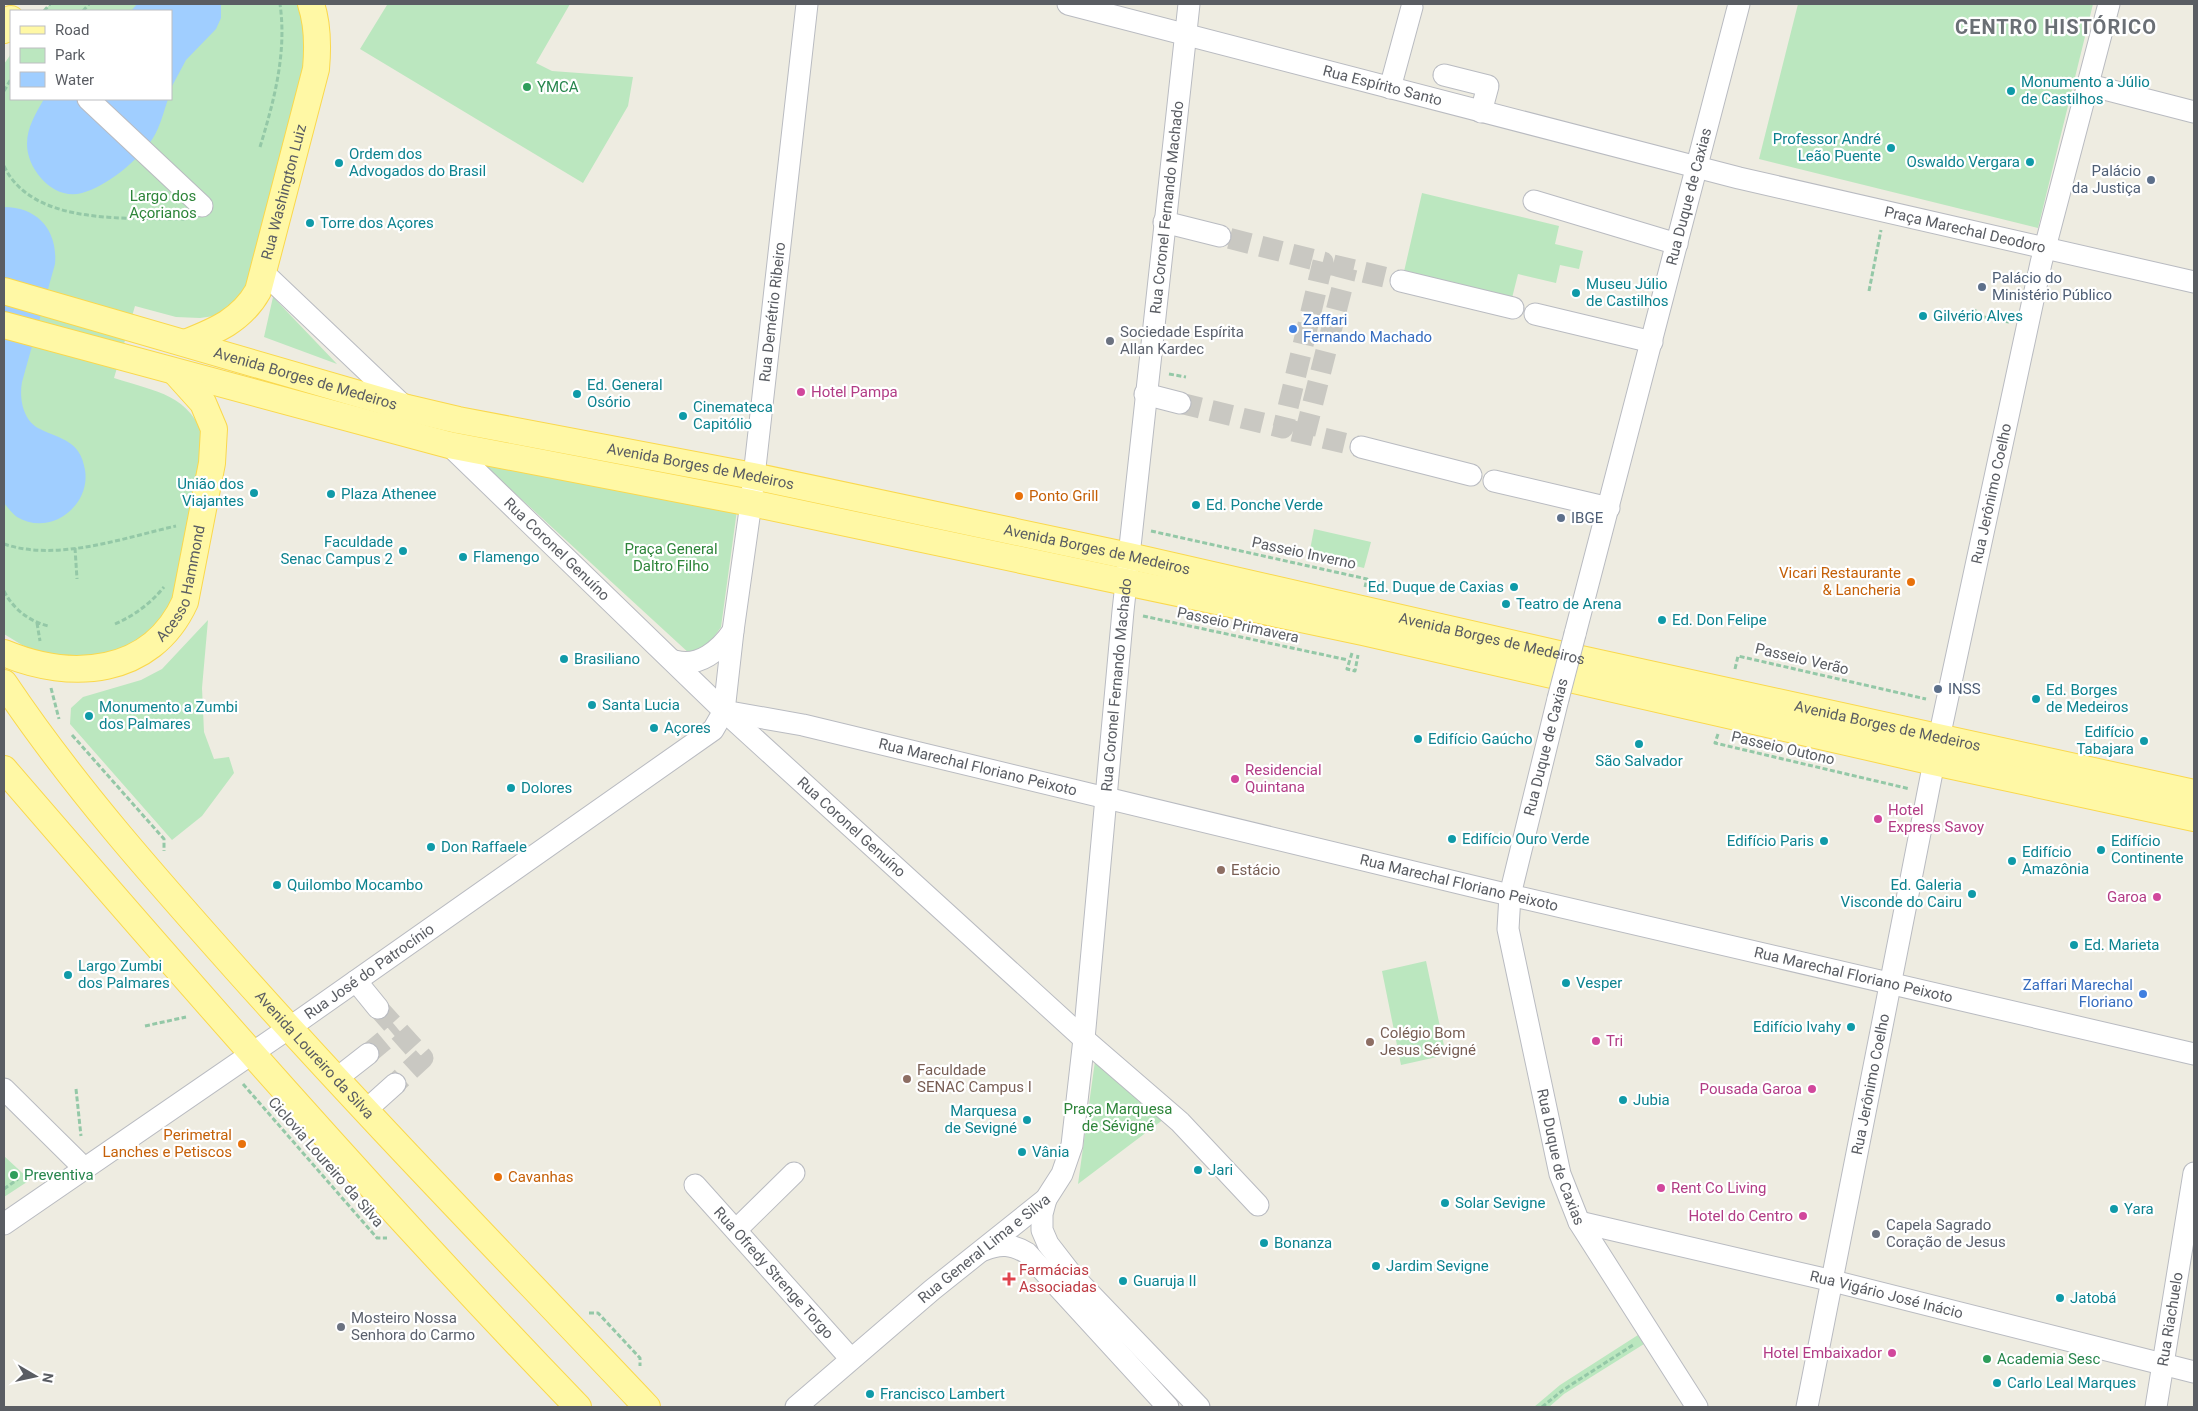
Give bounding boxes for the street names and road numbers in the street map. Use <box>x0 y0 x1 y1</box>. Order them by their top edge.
street label: Rua Espírito Santo <box>1321 62 1444 110</box>
street label: Rua Coronel Fernando Machado <box>1146 100 1187 315</box>
street label: Rua Washington Luiz <box>258 122 310 262</box>
street label: Rua Duque de Caxias <box>1662 126 1715 267</box>
street label: Praça Marechal Deodoro <box>1883 202 2047 257</box>
street label: Rua Demétrio Ribeiro <box>756 241 789 383</box>
street label: Avenida Borges de Medeiros <box>212 343 399 414</box>
street label: Rua Jerônimo Coelho <box>1968 422 2015 566</box>
street label: Avenida Borges de Medeiros <box>605 439 796 494</box>
street label: Rua Coronel Genuíno <box>500 494 613 605</box>
street label: Avenida Borges de Medeiros <box>1002 521 1192 579</box>
street label: Acesso Hammond <box>152 524 209 646</box>
street label: Passeio Inverno <box>1250 533 1358 573</box>
street label: Rua Coronel Fernando Machado <box>1098 577 1136 792</box>
street label: Passeio Primavera <box>1175 603 1301 647</box>
street label: Avenida Borges de Medeiros <box>1397 609 1587 669</box>
street label: Passeio Verão <box>1753 639 1851 679</box>
street label: Rua Duque de Caxias <box>1520 676 1572 818</box>
street label: Avenida Borges de Medeiros <box>1793 697 1982 755</box>
street label: Passeio Outono <box>1730 727 1836 769</box>
street label: Rua Marechal Floriano Peixoto <box>877 735 1079 800</box>
street label: Rua Coronel Genuíno <box>794 773 909 881</box>
street label: Rua Marechal Floriano Peixoto <box>1358 850 1560 915</box>
street label: Rua José do Patrocínio <box>301 920 438 1023</box>
street label: Rua Marechal Floriano Peixoto <box>1752 943 1955 1007</box>
street label: Avenida Loureiro da Silva <box>251 987 378 1123</box>
street label: Rua Jerônimo Coelho <box>1848 1012 1893 1156</box>
street label: Rua Duque de Caxias <box>1533 1087 1588 1228</box>
street label: Ciclovia Loureiro da Silva <box>265 1093 387 1231</box>
street label: Rua General Lima e Silva <box>914 1190 1054 1307</box>
street label: Rua Ofredy Strenge Torgo <box>710 1203 837 1342</box>
street label: Rua Vigário José Inácio <box>1808 1267 1965 1322</box>
street label: Rua Riachuelo <box>2154 1271 2187 1368</box>

